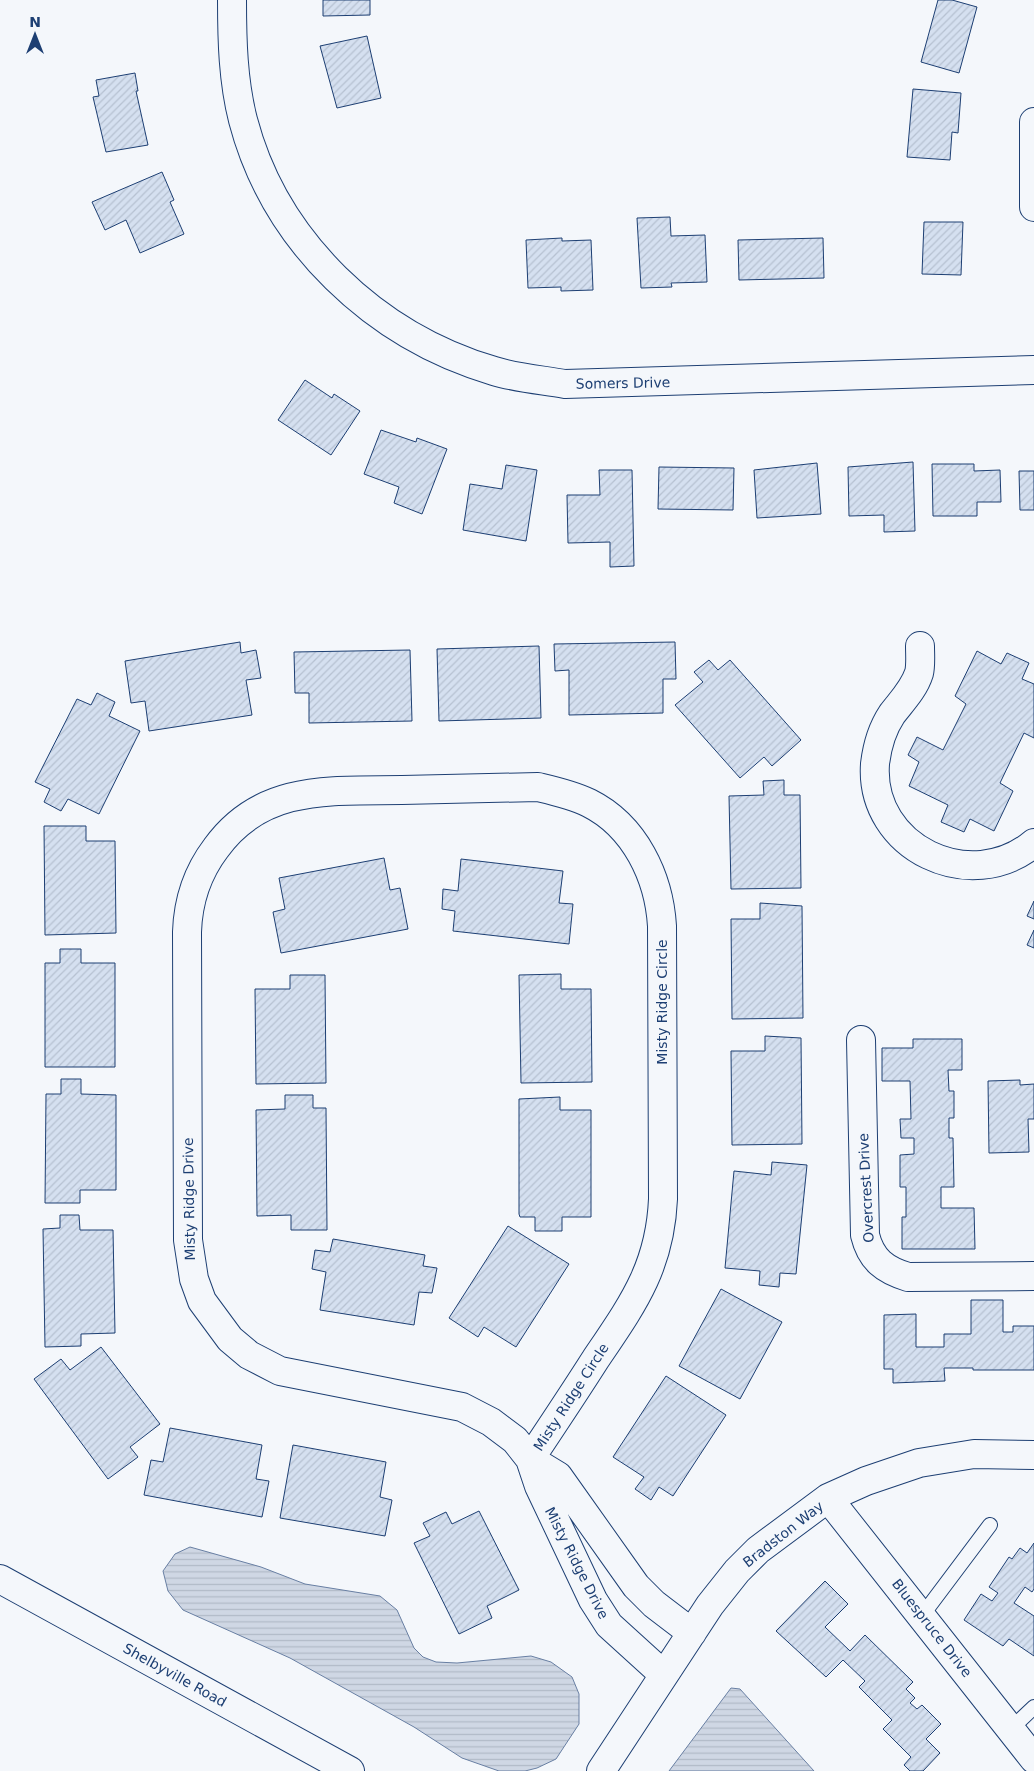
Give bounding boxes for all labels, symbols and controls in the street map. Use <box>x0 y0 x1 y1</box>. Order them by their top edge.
north arrow <box>10 10 60 60</box>
text: N <box>29 14 41 30</box>
street label: Somers Drive <box>576 374 670 392</box>
street label: Misty Ridge Circle <box>654 939 670 1065</box>
street label: Overcrest Drive <box>855 1133 877 1243</box>
street label: Misty Ridge Drive <box>180 1137 198 1261</box>
street label: Misty Ridge Circle <box>530 1340 612 1454</box>
street label: Bradston Way <box>740 1498 826 1570</box>
street label: Misty Ridge Drive <box>542 1504 612 1622</box>
street label: Bluespruce Drive <box>889 1576 975 1680</box>
street label: Shelbyville Road <box>121 1640 229 1710</box>

